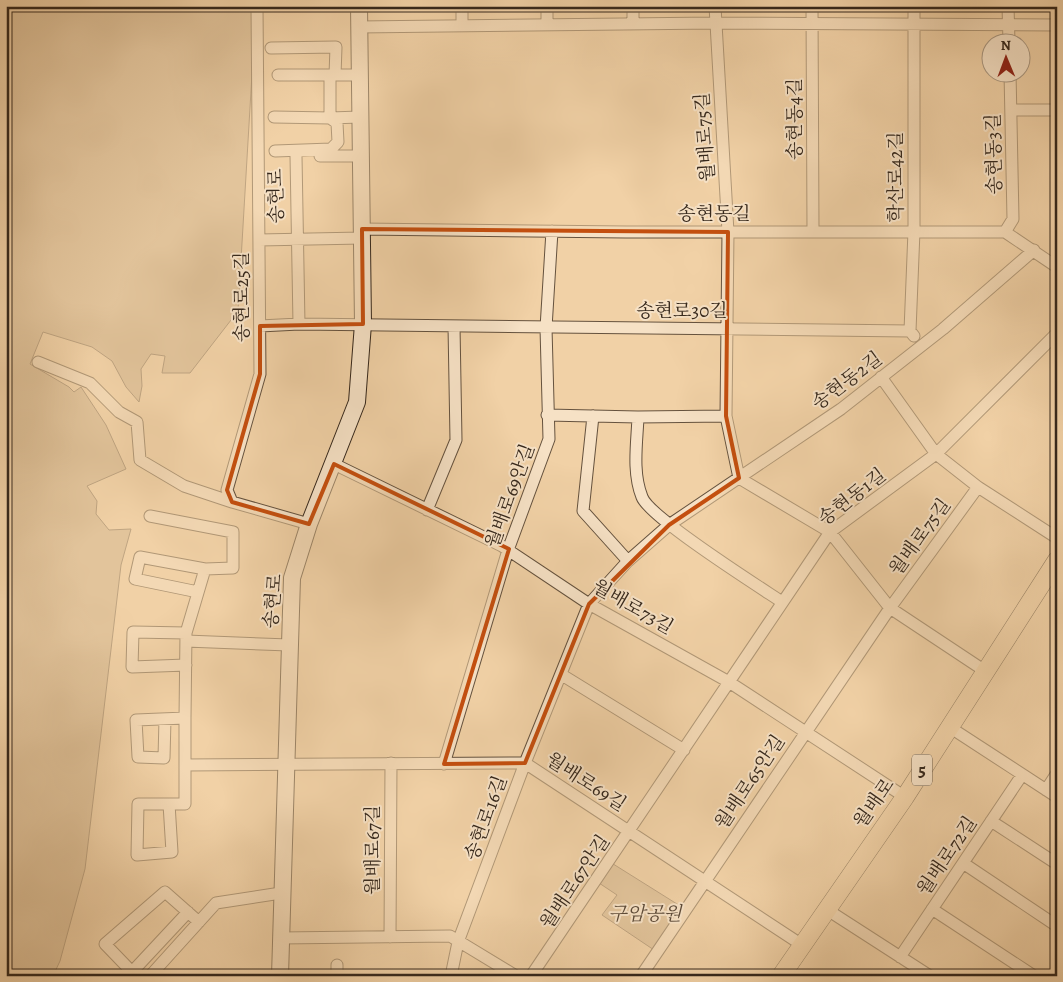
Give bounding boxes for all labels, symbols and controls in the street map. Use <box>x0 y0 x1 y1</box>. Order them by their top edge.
north arrow <box>980 32 1030 82</box>
text: N <box>1001 36 1011 55</box>
street label: 송현동4길 <box>782 78 808 160</box>
street label: 월배로75길 <box>689 91 721 183</box>
street label: 송현동3길 <box>980 113 1008 195</box>
street label: 학산로42길 <box>883 131 909 223</box>
street label: 송현로 <box>263 168 289 224</box>
street label: 송현동길 <box>677 201 751 227</box>
street label: 송현로25길 <box>229 252 255 342</box>
street label: 송현로30길 <box>636 298 728 324</box>
street label: 송현동2길 <box>806 346 888 416</box>
street label: 월배로69안길 <box>479 440 541 552</box>
street label: 송현동1길 <box>813 462 891 532</box>
street label: 월배로75길 <box>883 493 957 581</box>
street label: 송현로 <box>258 572 288 630</box>
street label: 월배로73길 <box>588 573 678 641</box>
street label: 월배로65안길 <box>709 730 791 834</box>
street label: 월배로69길 <box>541 746 631 818</box>
road number: 5 <box>912 754 932 786</box>
street label: 송현로16길 <box>459 772 513 864</box>
street label: 월배로 <box>848 773 900 833</box>
street label: 월배로67길 <box>360 805 386 895</box>
street label: 월배로72길 <box>911 811 983 901</box>
street label: 월배로67안길 <box>534 830 616 934</box>
park label: 구암공원 <box>608 901 683 927</box>

